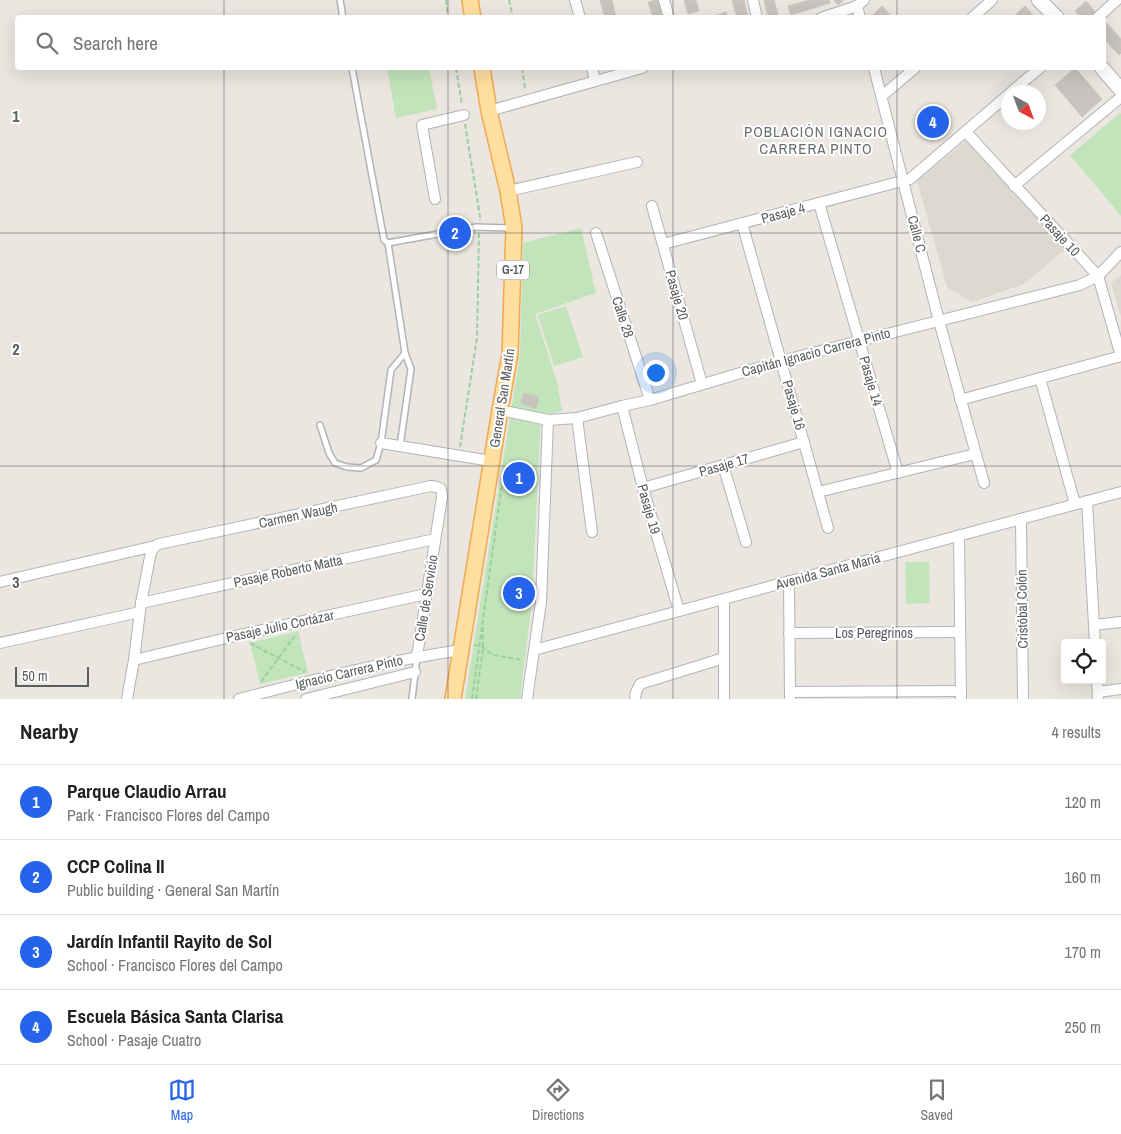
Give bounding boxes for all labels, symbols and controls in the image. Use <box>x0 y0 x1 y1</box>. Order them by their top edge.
search box <box>15 15 1106 70</box>
icon: search <box>33 29 61 57</box>
text: Search here <box>73 30 158 56</box>
north arrow <box>1001 85 1046 130</box>
pin: 4 <box>917 103 949 141</box>
text: 1 <box>12 105 20 127</box>
district label: POBLACIÓN IGNACIO CARRERA PINTO <box>744 121 888 159</box>
street label: Pasaje 4 <box>759 198 807 227</box>
street label: Pasaje 10 <box>1036 210 1084 260</box>
pin: 2 <box>439 214 471 252</box>
street label: Calle C <box>904 214 930 254</box>
road number: G-17 <box>497 260 529 280</box>
street label: Pasaje 20 <box>661 268 693 322</box>
street label: Calle 28 <box>608 294 638 340</box>
street label: Capitán Ignacio Carrera Pinto <box>740 323 892 381</box>
text: 2 <box>12 338 20 360</box>
street label: General San Martín <box>485 347 519 449</box>
street label: Pasaje 14 <box>855 354 887 409</box>
your location <box>643 360 669 386</box>
street label: Pasaje 16 <box>778 378 810 432</box>
street label: Pasaje 17 <box>697 449 751 481</box>
pin: 1 <box>503 459 535 497</box>
street label: Pasaje 19 <box>633 482 665 536</box>
street label: Carmen Waugh <box>257 498 339 532</box>
street label: Avenida Santa María <box>773 548 883 594</box>
street label: Pasaje Roberto Matta <box>232 551 345 591</box>
street label: Calle de Servicio <box>410 553 442 643</box>
street label: Cristóbal Colón <box>1012 569 1032 649</box>
text: 3 <box>12 571 20 593</box>
pin: 3 <box>503 574 535 612</box>
street label: Pasaje Julio Cortázar <box>224 606 336 646</box>
street label: Los Peregrinos <box>835 624 913 642</box>
map controls <box>1061 639 1106 684</box>
button: locate <box>1061 639 1106 684</box>
street label: Ignacio Carrera Pinto <box>293 651 405 693</box>
scale bar <box>15 664 89 687</box>
text: 50 m <box>22 667 48 685</box>
text: Nearby <box>20 717 78 746</box>
text: 4 results <box>1051 721 1101 743</box>
text: Parque Claudio Arrau <box>67 778 227 804</box>
text: 1 <box>32 791 40 813</box>
text: 120 m <box>1065 791 1101 813</box>
text: Park · Francisco Flores del Campo <box>67 804 270 826</box>
text: CCP Colina II <box>67 853 165 879</box>
text: 2 <box>32 866 40 888</box>
text: 160 m <box>1065 866 1101 888</box>
text: Public building · General San Martín <box>67 879 279 901</box>
text: Jardín Infantil Rayito de Sol <box>67 928 272 954</box>
text: 3 <box>32 941 40 963</box>
text: 170 m <box>1065 941 1101 963</box>
text: School · Francisco Flores del Campo <box>67 954 283 976</box>
text: Escuela Básica Santa Clarisa <box>67 1003 284 1029</box>
text: 4 <box>32 1016 40 1038</box>
text: 250 m <box>1065 1016 1101 1038</box>
text: School · Pasaje Cuatro <box>67 1029 201 1051</box>
tab: Map <box>168 1076 196 1124</box>
tab: Directions <box>532 1076 584 1124</box>
tab: Saved <box>920 1076 953 1124</box>

